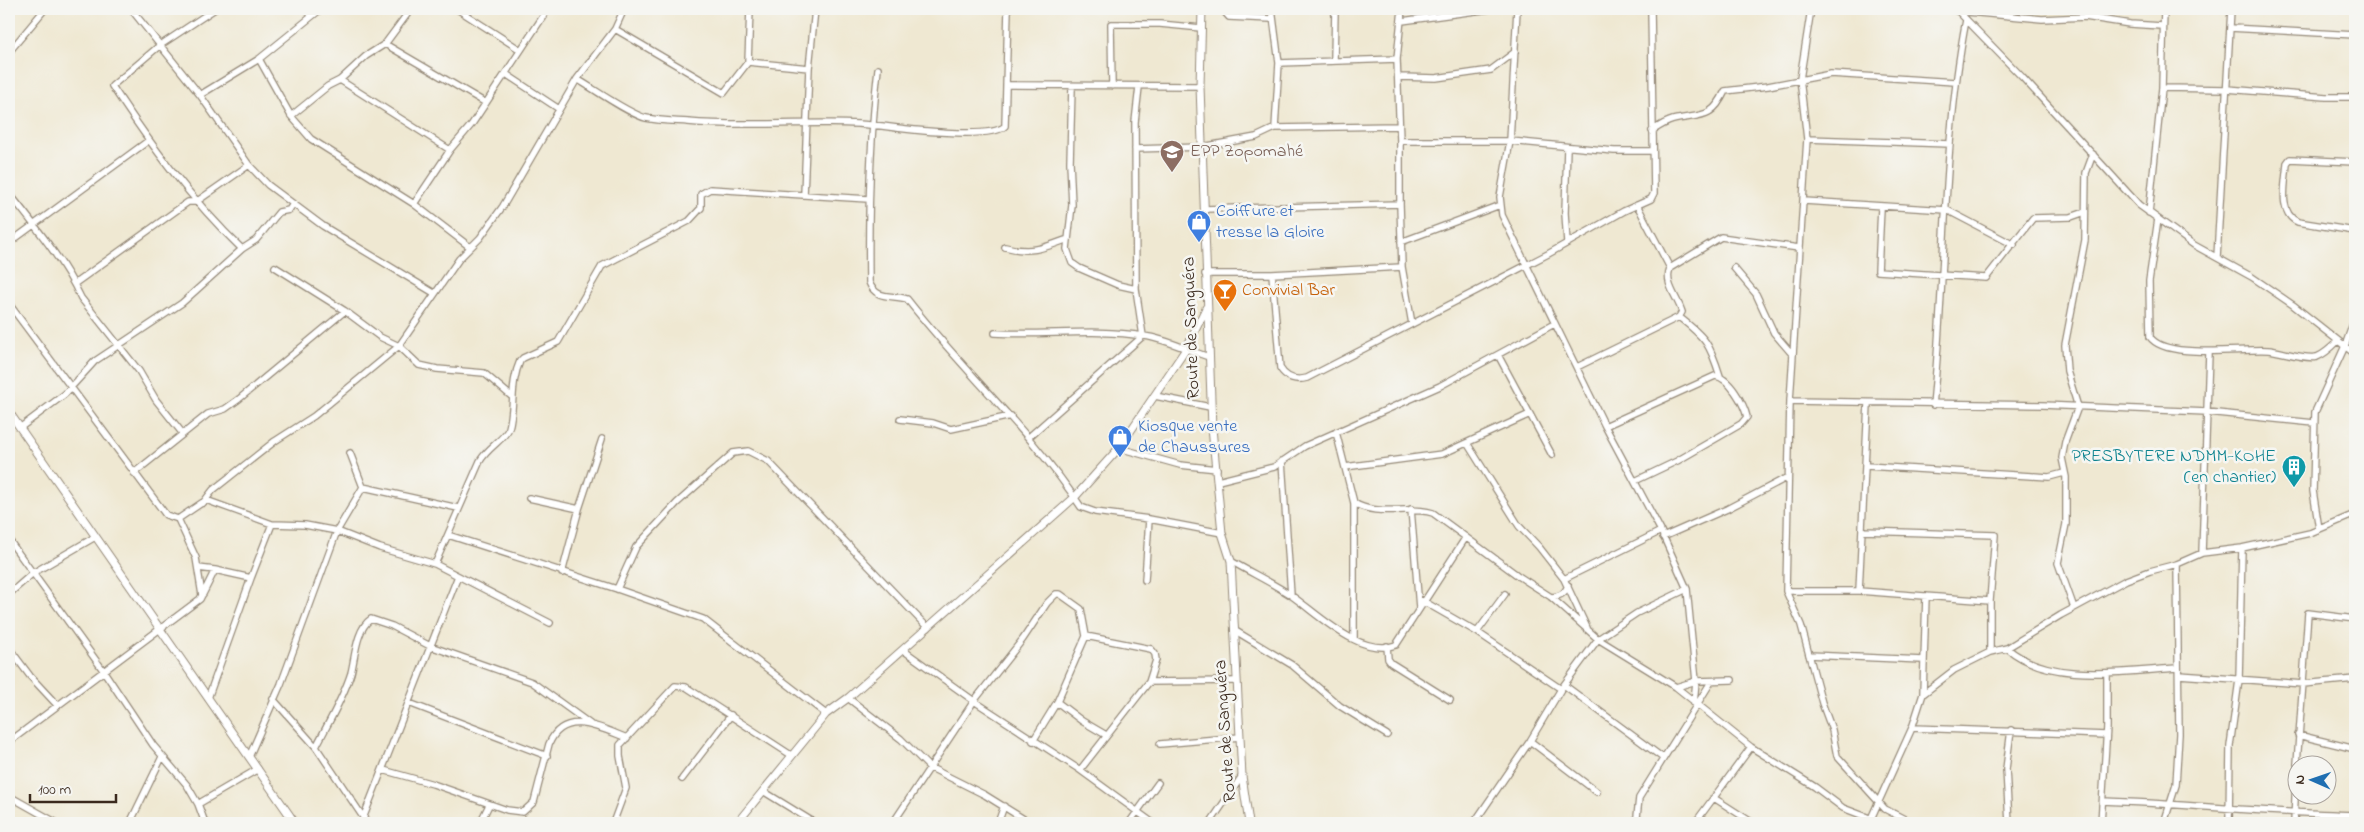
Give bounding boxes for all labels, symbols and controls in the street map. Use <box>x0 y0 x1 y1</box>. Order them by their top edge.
school or university icon: EPP Zopomahé <box>1159 139 1185 173</box>
place label: EPP Zopomahé <box>1190 139 1304 165</box>
place label: Coiffure et tresse la Gloire <box>1216 199 1325 246</box>
shop icon: Coiffure et tresse la Gloire <box>1186 209 1212 243</box>
street label: Route de Sanguéra <box>1177 256 1208 400</box>
bar icon: Convivial Bar <box>1212 278 1238 312</box>
place label: Convivial Bar <box>1242 278 1336 304</box>
place label: Kiosque vente de Chaussures <box>1138 414 1250 461</box>
shop icon: Kiosque vente de Chaussures <box>1107 424 1133 458</box>
place label: PRESBYTERE NDMM-KOHE (en chantier) <box>2071 444 2276 491</box>
building icon: PRESBYTERE NDMM-KOHE (en chantier) <box>2281 454 2307 488</box>
street label: Route de Sanguéra <box>1208 659 1245 803</box>
north arrow <box>2286 754 2336 804</box>
scale bar <box>30 772 116 804</box>
text: N <box>2290 775 2311 785</box>
text: 100 m <box>38 779 71 801</box>

